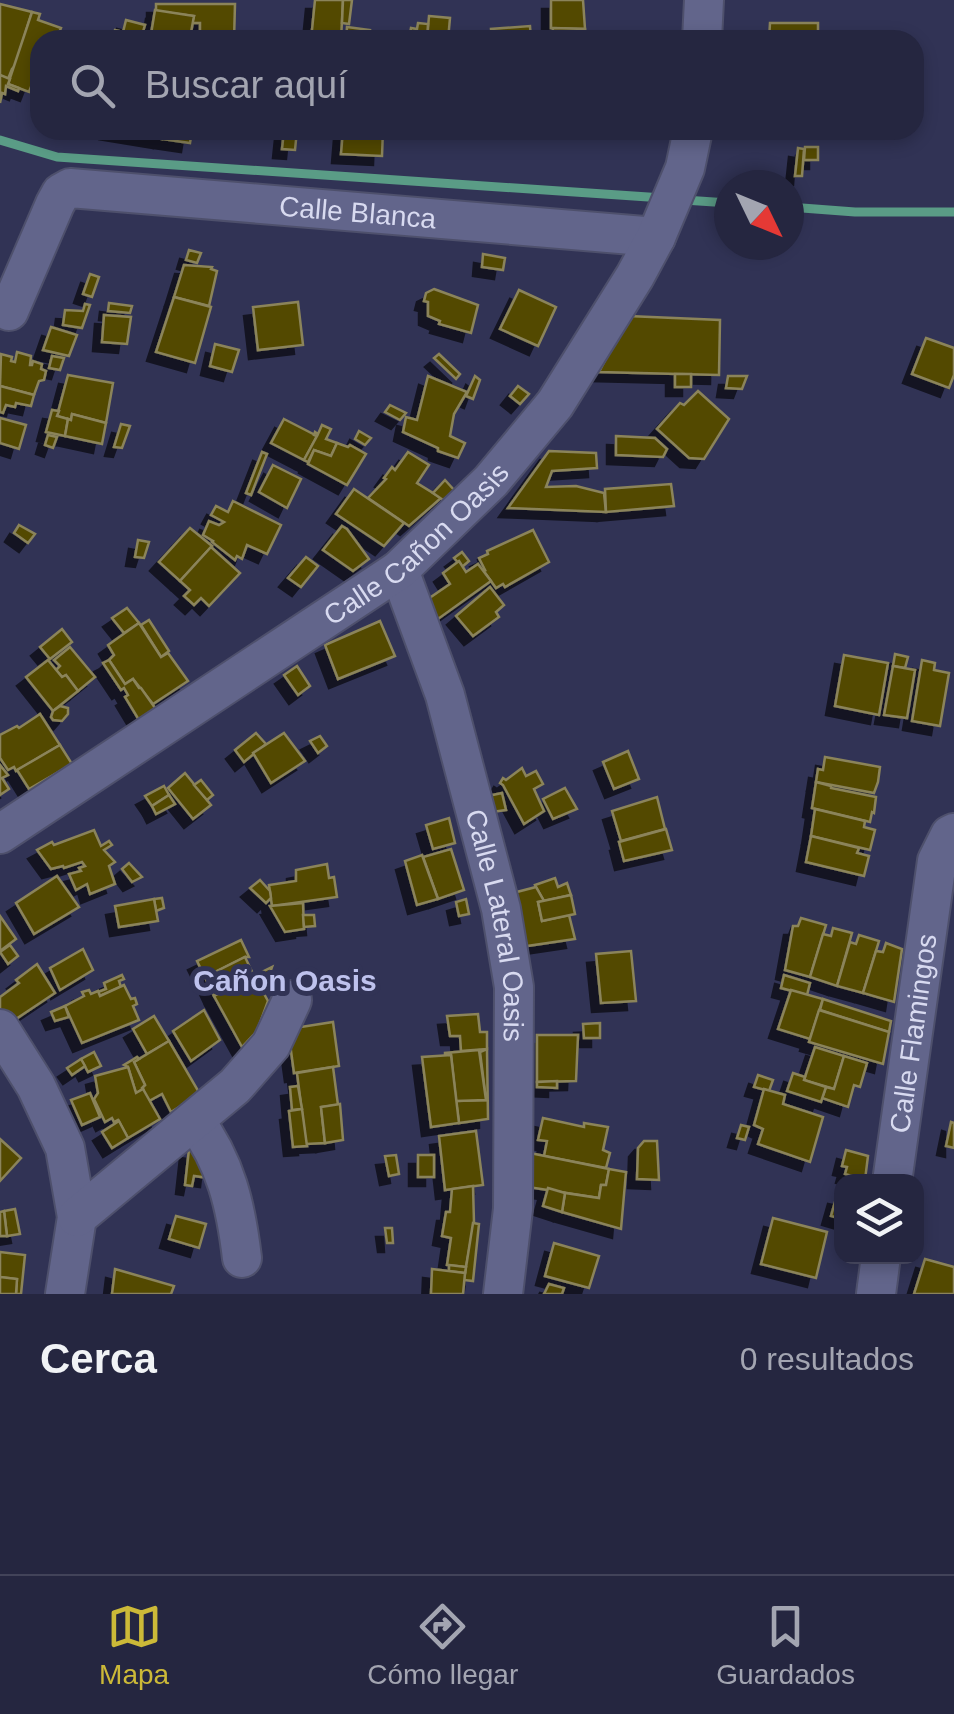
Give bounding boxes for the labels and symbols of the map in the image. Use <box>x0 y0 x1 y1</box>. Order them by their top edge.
north arrow <box>714 170 804 260</box>
street label: Calle Blanca <box>278 191 438 235</box>
street label: Calle Cañon Oasis <box>318 457 515 631</box>
street label: Calle Lateral Oasis <box>460 806 530 1042</box>
street label: Calle Flamingos <box>884 932 943 1135</box>
district label: Cañon Oasis <box>193 964 377 997</box>

